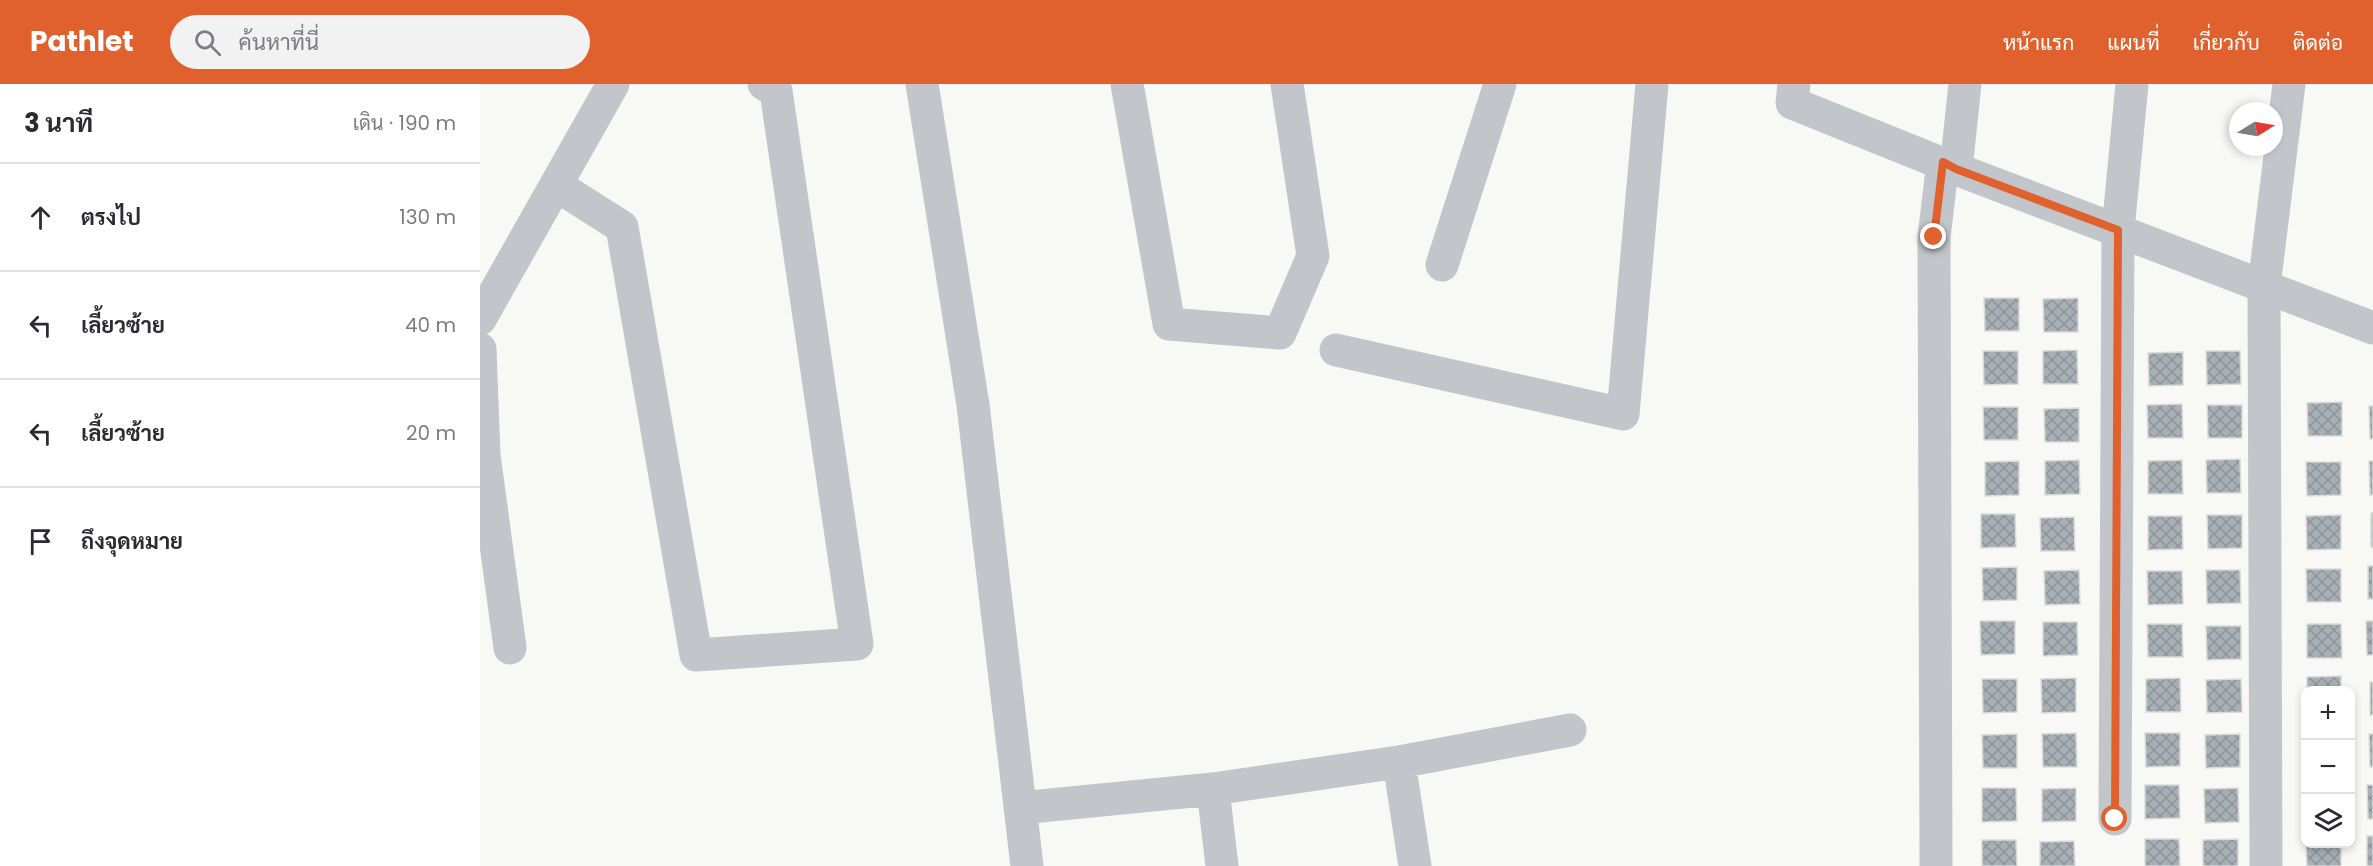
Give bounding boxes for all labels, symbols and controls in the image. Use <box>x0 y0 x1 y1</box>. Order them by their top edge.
search box <box>170 15 590 69</box>
text: Pathlet <box>30 22 134 61</box>
icon: search <box>191 26 224 59</box>
text: ค้นหาที่นี่ <box>239 27 319 58</box>
text: หน้าแรก <box>2003 28 2074 57</box>
text: แผนที่ <box>2107 28 2160 57</box>
text: เกี่ยวกับ <box>2193 28 2260 57</box>
text: ติดต่อ <box>2293 28 2343 57</box>
north arrow <box>2229 102 2283 156</box>
text: 3 นาที <box>24 105 93 141</box>
text: เดิน · 190 m <box>353 109 456 137</box>
icon: ahead <box>24 201 57 234</box>
text: ตรงไป <box>81 202 141 233</box>
text: 130 m <box>399 203 456 231</box>
route end <box>1920 223 1946 249</box>
icon: left <box>24 309 57 342</box>
text: เลี้ยวซ้าย <box>81 310 165 341</box>
text: 40 m <box>405 311 456 339</box>
icon: left <box>24 417 57 450</box>
text: เลี้ยวซ้าย <box>81 418 165 449</box>
text: 20 m <box>406 419 456 447</box>
icon: arrive <box>24 525 57 558</box>
text: ถึงจุดหมาย <box>81 526 183 557</box>
map controls <box>2301 686 2355 848</box>
button: + <box>2301 686 2355 740</box>
button: − <box>2301 740 2355 794</box>
button: layers <box>2301 794 2355 848</box>
route start <box>2101 805 2127 831</box>

